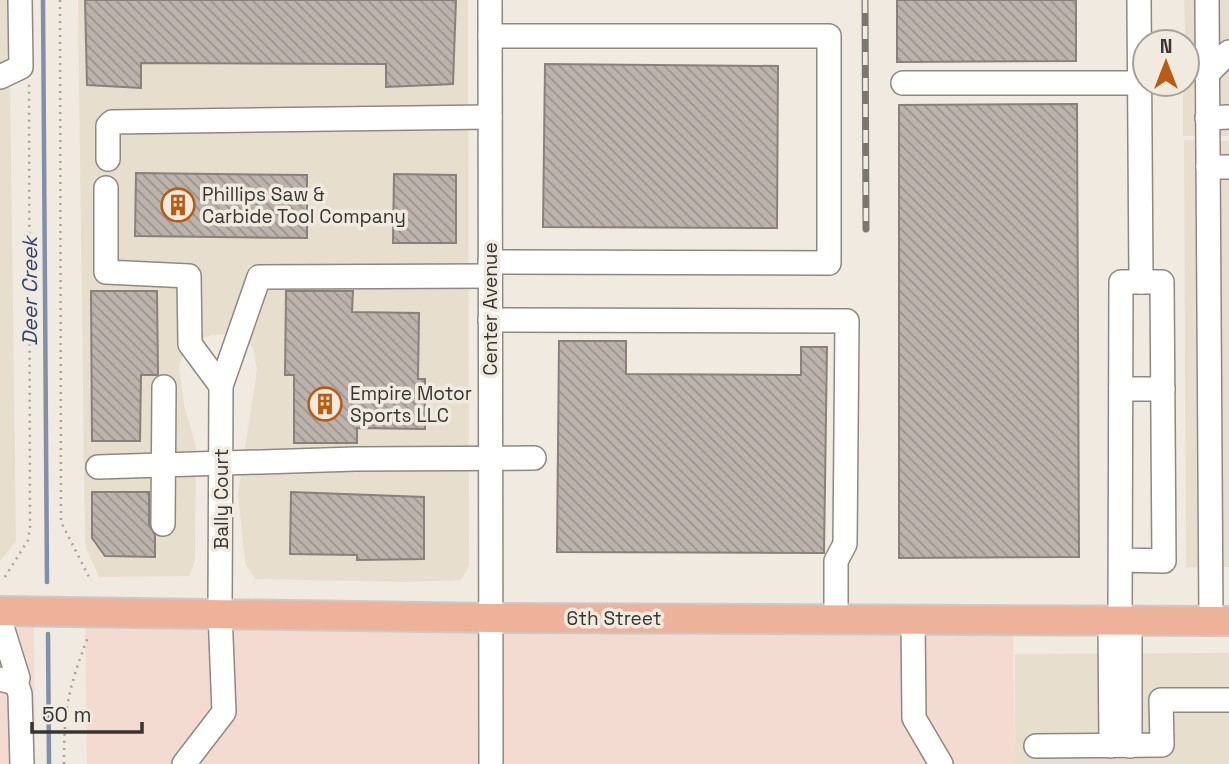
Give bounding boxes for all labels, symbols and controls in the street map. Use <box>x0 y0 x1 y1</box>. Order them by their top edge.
north arrow <box>1131 28 1201 98</box>
text: N <box>1160 34 1172 59</box>
place label: Phillips Saw & Carbide Tool Company <box>202 182 406 229</box>
building icon: Phillips Saw & Carbide Tool Company <box>159 186 197 224</box>
water label: Deer Creek <box>16 234 43 346</box>
street label: Center Avenue <box>478 242 503 376</box>
place label: Empire Motor Sports LLC <box>350 381 472 428</box>
building icon: Empire Motor Sports LLC <box>306 385 344 423</box>
street label: Bally Court <box>209 449 234 549</box>
street label: 6th Street <box>567 606 661 631</box>
scale bar <box>32 690 142 734</box>
text: 50 m <box>42 701 92 728</box>

